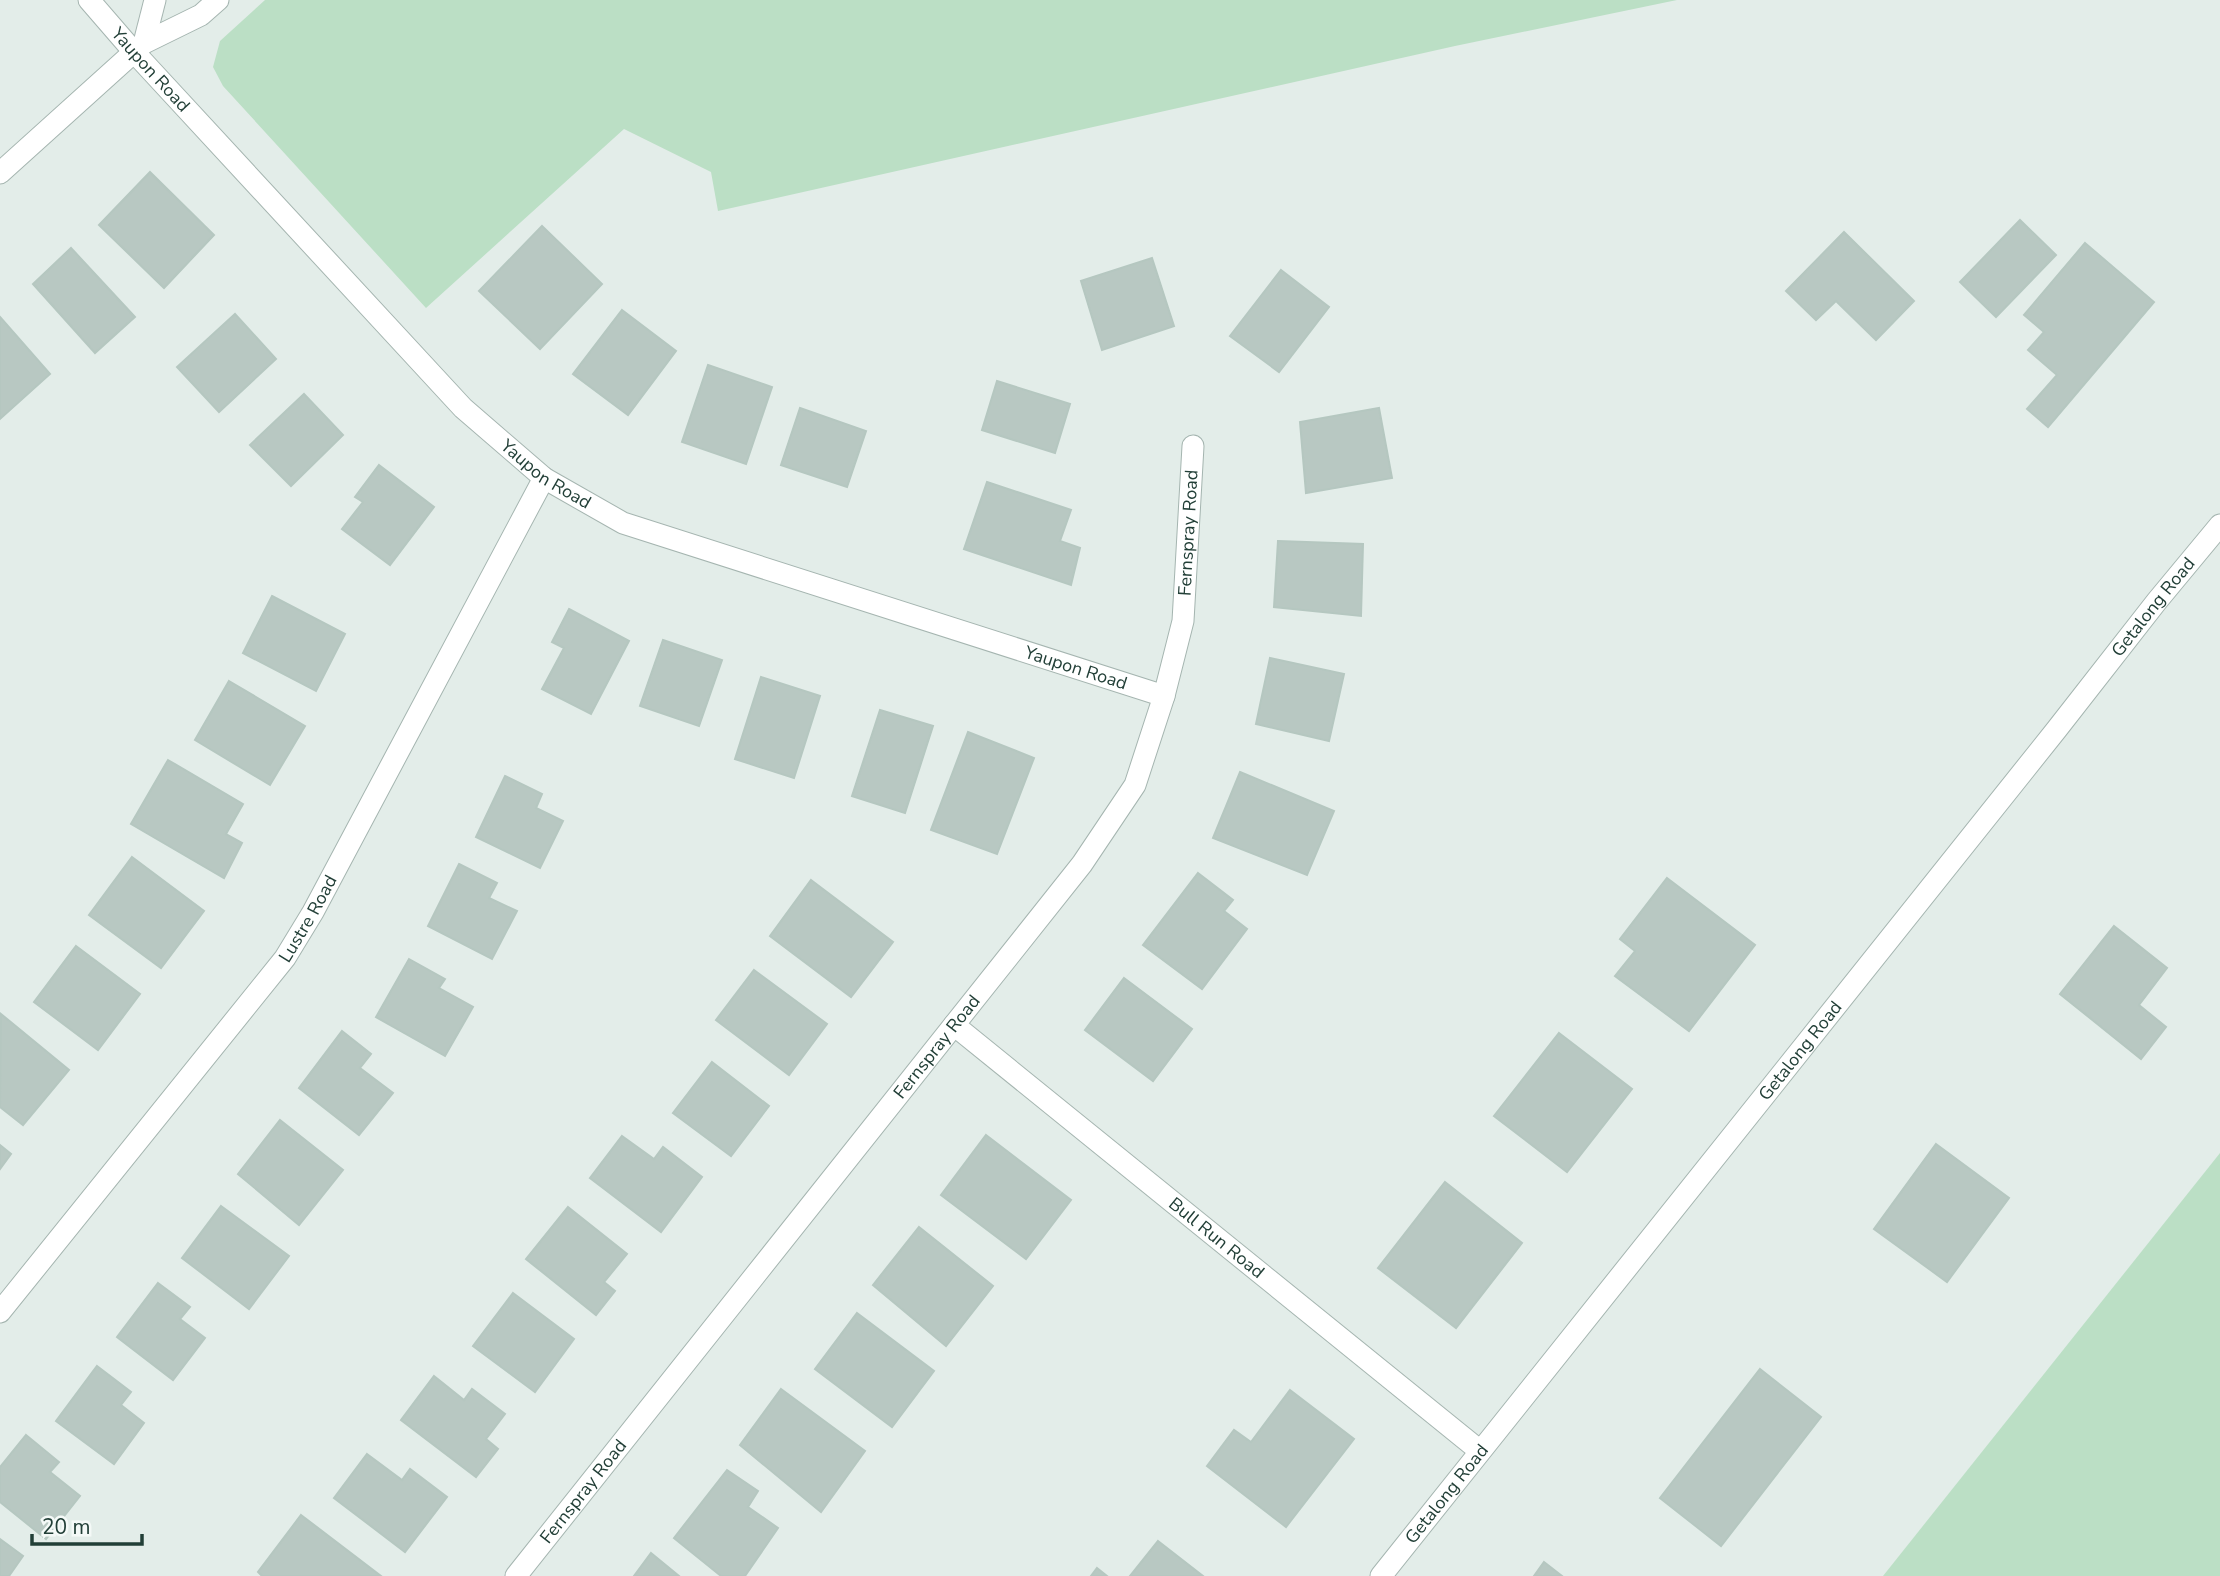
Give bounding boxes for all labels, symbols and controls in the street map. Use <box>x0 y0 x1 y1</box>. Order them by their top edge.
street label: Yaupon Road <box>105 22 195 117</box>
street label: Yaupon Road <box>495 433 596 514</box>
street label: Fernspray Road <box>1172 469 1204 597</box>
street label: Getalong Road <box>2106 552 2200 662</box>
street label: Yaupon Road <box>1021 640 1130 695</box>
street label: Lustre Road <box>273 871 342 967</box>
street label: Fernspray Road <box>888 990 985 1104</box>
street label: Getalong Road <box>1753 996 1847 1106</box>
street label: Bull Run Road <box>1164 1192 1269 1284</box>
street label: Fernspray Road <box>534 1434 632 1548</box>
street label: Getalong Road <box>1399 1439 1494 1549</box>
scale bar <box>32 1502 142 1546</box>
text: 20 m <box>42 1513 91 1541</box>

